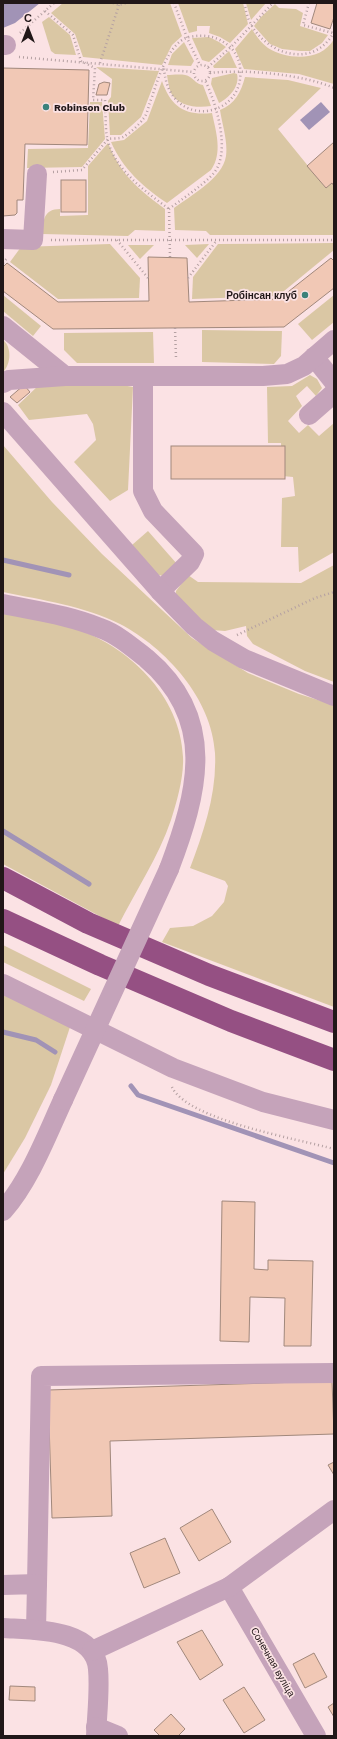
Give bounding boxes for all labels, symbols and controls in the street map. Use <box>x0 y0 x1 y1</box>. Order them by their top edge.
north arrow <box>8 8 48 48</box>
text: С <box>24 12 32 25</box>
marker: Robinson Club <box>41 102 51 112</box>
place label: Robinson Club <box>54 102 125 113</box>
place label: Робінсан клуб <box>226 290 297 301</box>
marker: Робінсан клуб <box>300 290 310 300</box>
street label: Сонечная вуліца <box>249 1626 297 1699</box>

